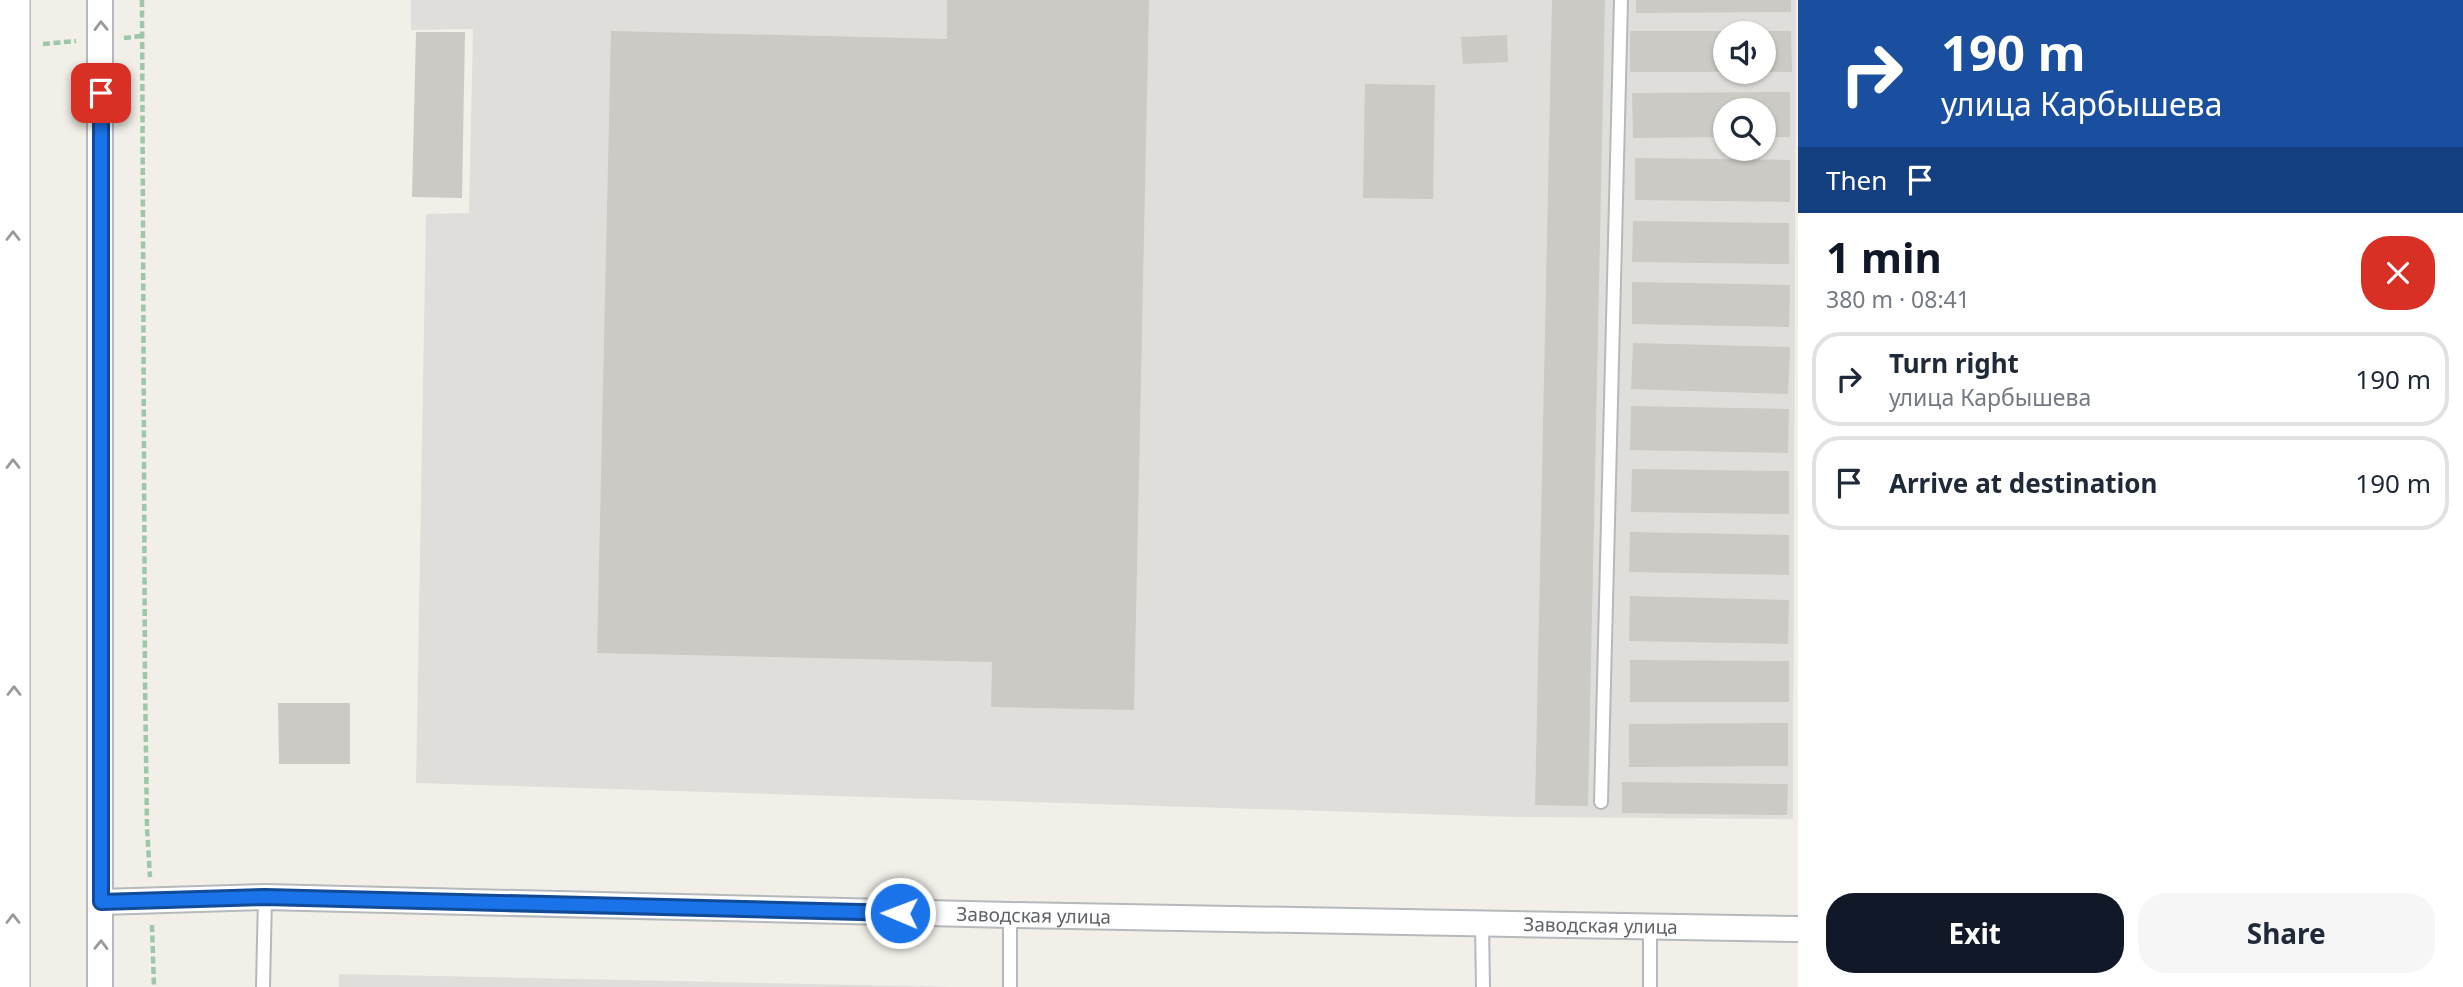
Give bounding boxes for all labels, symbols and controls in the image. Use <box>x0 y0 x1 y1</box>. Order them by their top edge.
text: 190 m <box>1941 19 2086 85</box>
one-way arrow <box>93 20 109 30</box>
map controls <box>1713 21 1776 161</box>
button: sound <box>1713 21 1776 84</box>
icon: right <box>1826 28 1917 119</box>
pin <box>71 63 131 123</box>
icon: arrive <box>82 74 120 112</box>
text: улица Карбышева <box>1941 82 2222 125</box>
button: search <box>1713 98 1776 161</box>
icon: arrive <box>1901 161 1939 199</box>
text: Then <box>1826 162 1887 198</box>
text: 1 min <box>1826 228 1942 285</box>
one-way arrow <box>5 231 21 241</box>
button: close <box>2361 236 2435 310</box>
text: 380 m · 08:41 <box>1826 283 1970 315</box>
text: Turn right <box>1889 345 2019 381</box>
icon: right <box>1830 360 1868 398</box>
text: 190 m <box>2355 361 2431 397</box>
text: улица Карбышева <box>1889 381 2091 413</box>
one-way arrow <box>5 458 21 469</box>
icon: arrive <box>1830 464 1868 502</box>
text: Arrive at destination <box>1889 465 2158 501</box>
text: 190 m <box>2355 465 2431 501</box>
one-way arrow <box>6 686 22 696</box>
position arrow <box>863 876 937 950</box>
button: Exit <box>1826 893 2124 973</box>
button: Share <box>2138 893 2435 973</box>
street label: Заводская улица <box>956 901 1111 930</box>
street label: Заводская улица <box>1523 911 1678 940</box>
one-way arrow <box>5 913 21 924</box>
one-way arrow <box>93 939 108 950</box>

